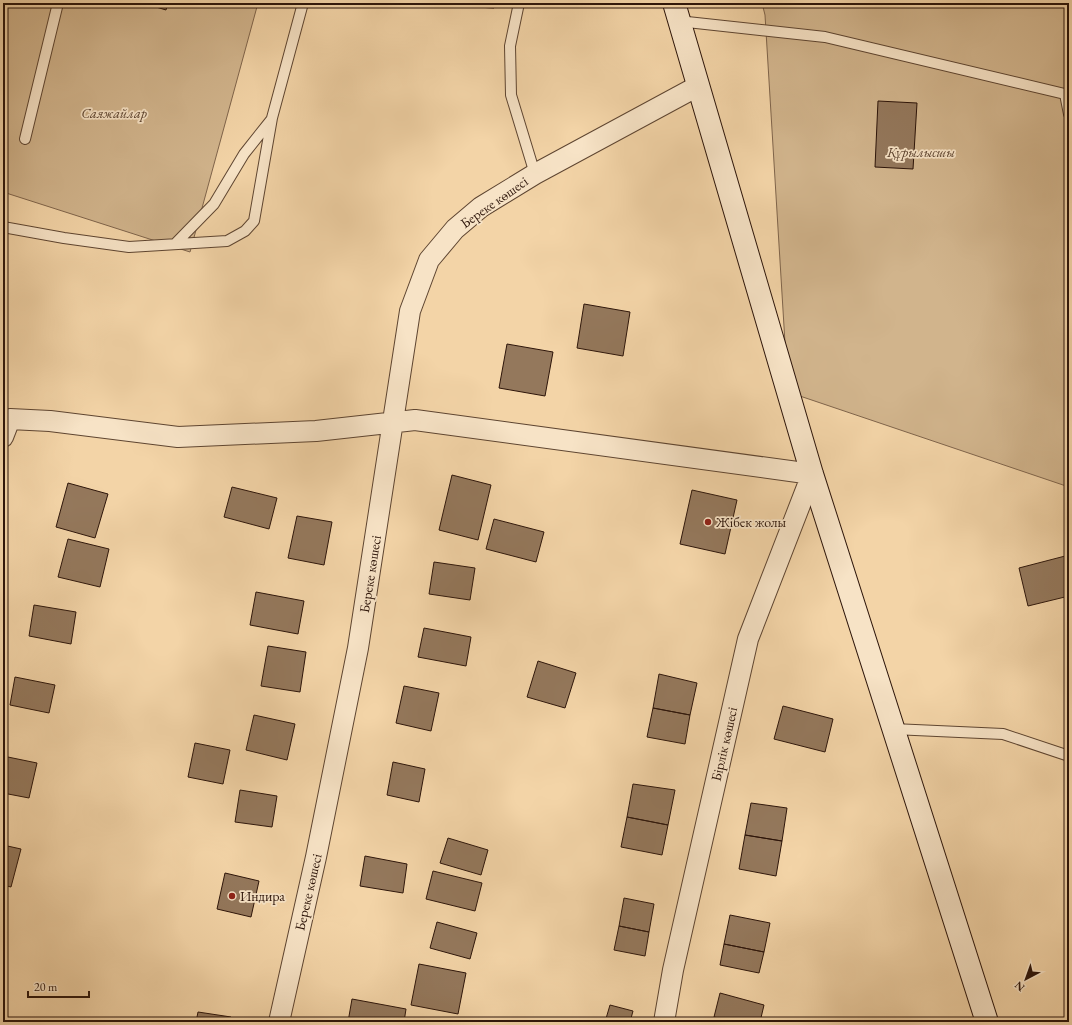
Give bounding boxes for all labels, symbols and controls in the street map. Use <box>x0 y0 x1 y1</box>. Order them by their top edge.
park label: Саяжайлар <box>81 104 147 122</box>
park label: Құрылысшы <box>886 143 955 161</box>
street label: Береке көшесі <box>457 172 532 232</box>
place label: Жібек жолы <box>715 513 787 531</box>
marker: Жібек жолы <box>703 517 713 527</box>
street label: Береке көшесі <box>355 533 385 614</box>
street label: Бірлік көшесі <box>707 705 741 783</box>
street label: Береке көшесі <box>290 851 326 932</box>
place label: Индира <box>240 887 285 905</box>
marker: Индира <box>227 891 237 901</box>
north arrow <box>1006 959 1046 999</box>
scale bar <box>28 973 89 999</box>
text: N <box>1011 978 1027 995</box>
text: 20 m <box>34 979 58 995</box>

